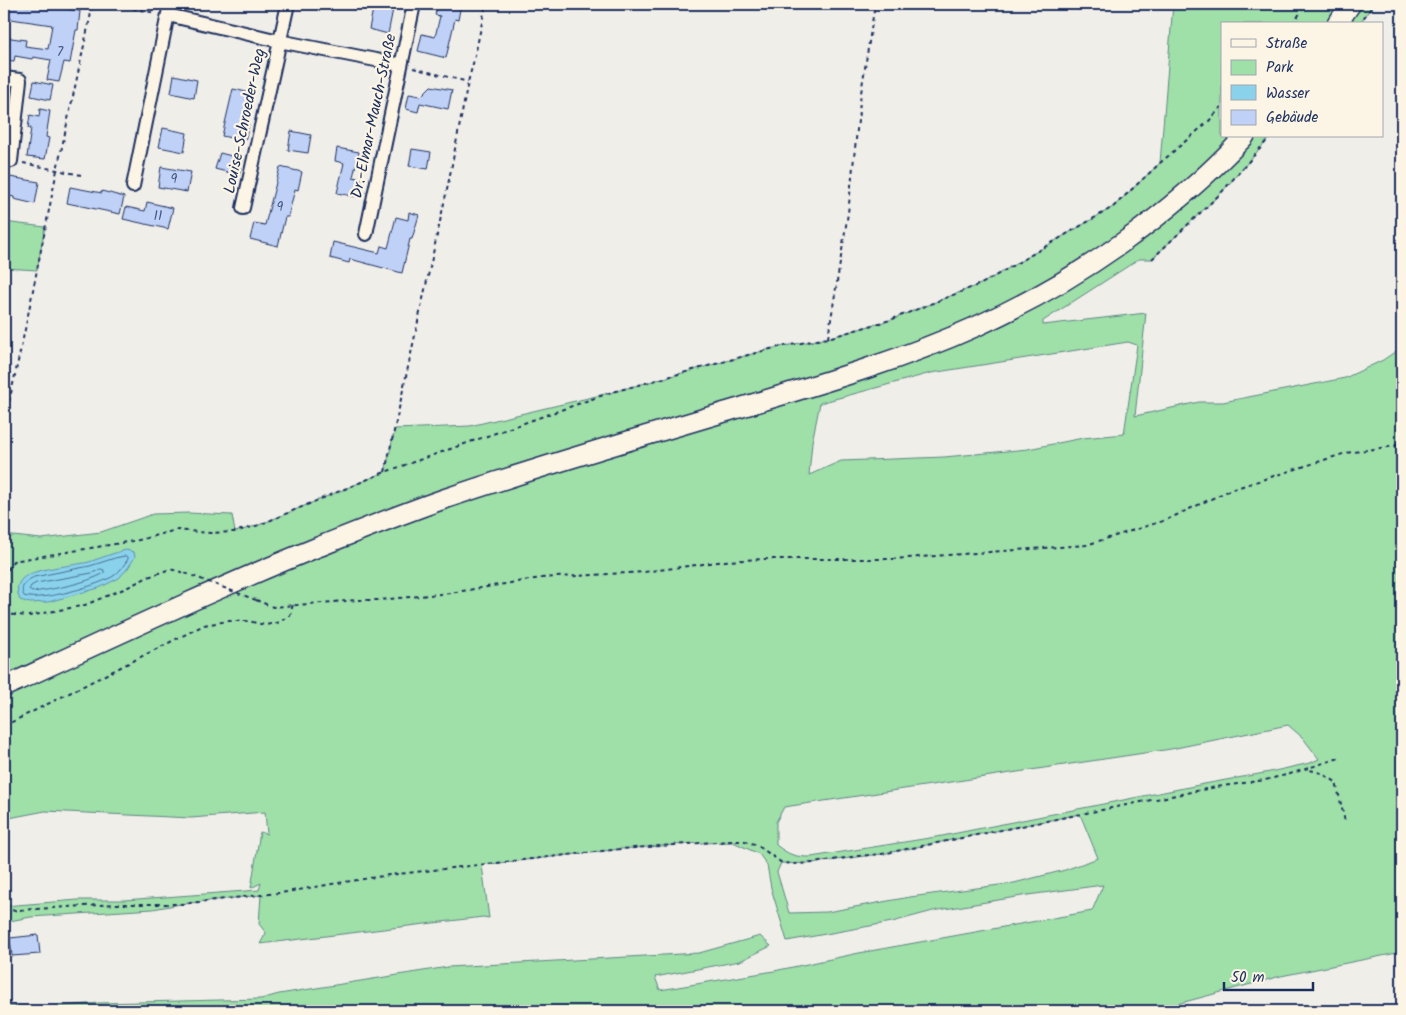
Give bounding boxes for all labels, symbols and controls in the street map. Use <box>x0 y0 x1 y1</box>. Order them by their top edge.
legend <box>1221 22 1384 138</box>
street label: Dr.-Elmar-Mauch-Straße <box>344 31 404 201</box>
text: Straße <box>1266 32 1308 56</box>
house number: 7 <box>57 41 64 63</box>
street label: Louise-Schroeder-Weg <box>217 46 273 196</box>
text: Park <box>1266 56 1294 80</box>
text: Wasser <box>1266 82 1310 106</box>
text: Gebäude <box>1266 106 1319 130</box>
house number: 9 <box>171 168 178 190</box>
house number: 9 <box>277 196 284 218</box>
house number: 11 <box>154 205 162 227</box>
scale bar <box>1224 960 1312 992</box>
text: 50 m <box>1231 966 1265 990</box>

